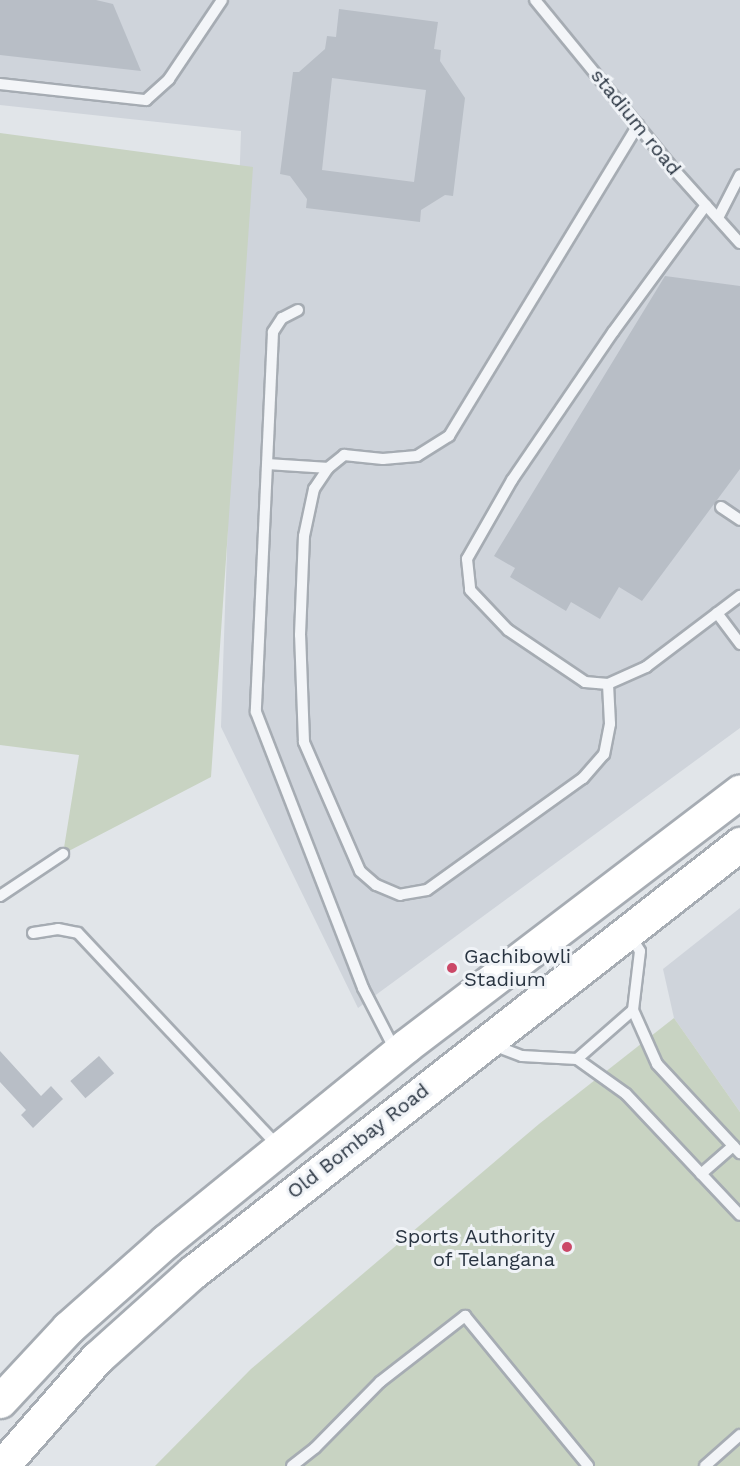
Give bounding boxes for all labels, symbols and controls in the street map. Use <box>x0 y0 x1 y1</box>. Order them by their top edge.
street label: stadium road <box>586 64 686 180</box>
place label: Gachibowli Stadium <box>464 945 571 992</box>
marker: Gachibowli Stadium <box>445 961 459 975</box>
street label: Old Bombay Road <box>282 1078 434 1204</box>
place label: Sports Authority of Telangana <box>394 1224 555 1271</box>
marker: Sports Authority of Telangana <box>560 1240 574 1254</box>

